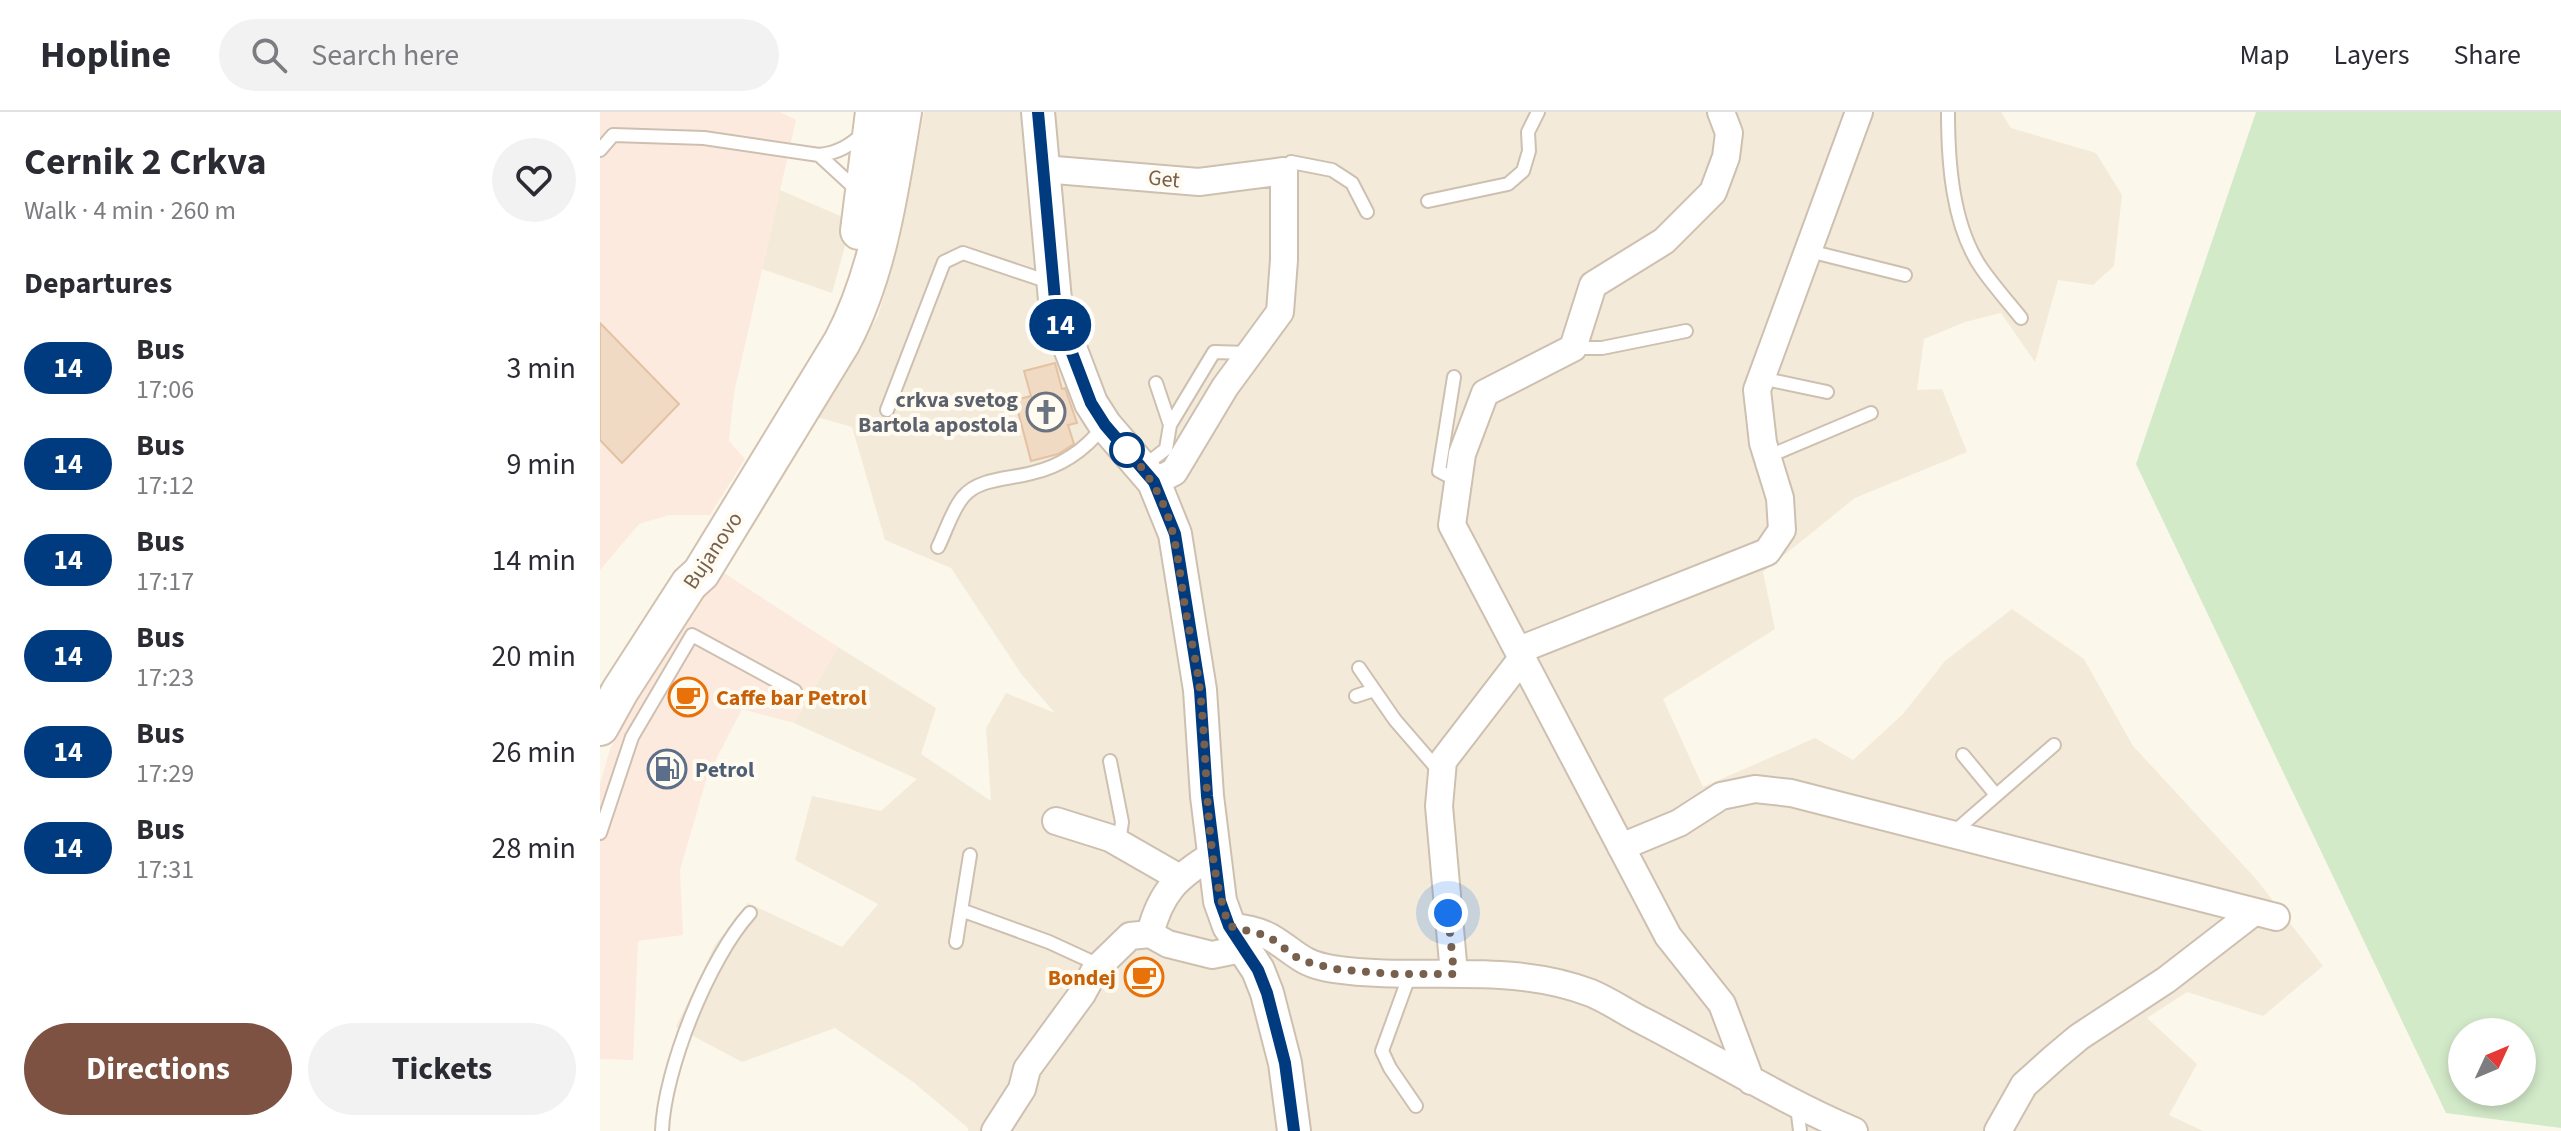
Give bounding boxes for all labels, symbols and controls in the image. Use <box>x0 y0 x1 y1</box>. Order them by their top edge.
search box <box>219 19 779 91</box>
text: Hopline <box>40 28 171 82</box>
icon: search <box>247 33 291 77</box>
text: Search here <box>311 34 459 77</box>
text: Map <box>2239 35 2289 75</box>
text: Layers <box>2333 35 2409 75</box>
text: Share <box>2453 35 2521 75</box>
text: Cernik 2 Crkva <box>24 135 266 189</box>
button: heart <box>492 138 576 222</box>
street label: Get <box>1146 161 1182 197</box>
text: Walk · 4 min · 260 m <box>24 192 236 229</box>
text: Departures <box>24 262 172 305</box>
line badge: 14 <box>1024 299 1096 351</box>
text: 14 <box>1045 305 1075 345</box>
text: Bus <box>136 328 184 371</box>
text: 3 min <box>506 347 576 390</box>
text: 14 <box>53 348 83 388</box>
text: 17:06 <box>136 371 194 408</box>
place label: crkva svetog Bartola apostola <box>858 384 1018 441</box>
church icon: crkva svetog Bartola apostola <box>1025 391 1067 433</box>
text: Bus <box>136 424 184 467</box>
unlabelled marker <box>1110 433 1144 467</box>
text: 9 min <box>506 443 576 486</box>
text: 14 <box>53 444 83 484</box>
text: 17:12 <box>136 467 194 504</box>
street label: Bujanovo <box>675 505 751 596</box>
text: Bus <box>136 520 184 563</box>
text: 14 min <box>492 539 576 582</box>
text: 14 <box>53 540 83 580</box>
text: 17:17 <box>136 563 194 600</box>
text: Bus <box>136 616 184 659</box>
text: 20 min <box>492 635 576 678</box>
text: 14 <box>53 636 83 676</box>
text: 17:23 <box>136 659 194 696</box>
cafe icon: Caffe bar Petrol <box>667 676 709 718</box>
place label: Caffe bar Petrol <box>716 682 868 714</box>
text: Bus <box>136 712 184 755</box>
text: 26 min <box>492 731 576 774</box>
text: 14 <box>53 732 83 772</box>
fuel station icon: Petrol <box>646 748 688 790</box>
place label: Petrol <box>695 754 755 786</box>
text: 17:29 <box>136 755 194 792</box>
text: Bus <box>136 808 184 851</box>
text: 28 min <box>492 827 576 870</box>
text: 14 <box>53 828 83 868</box>
text: 17:31 <box>136 851 194 888</box>
your location <box>1428 893 1468 933</box>
cafe icon: Bondej <box>1123 956 1165 998</box>
place label: Bondej <box>1048 962 1116 994</box>
north arrow <box>2448 1018 2536 1106</box>
map controls <box>2448 1018 2536 1106</box>
button: Directions <box>24 1023 292 1115</box>
button: Tickets <box>308 1023 576 1115</box>

